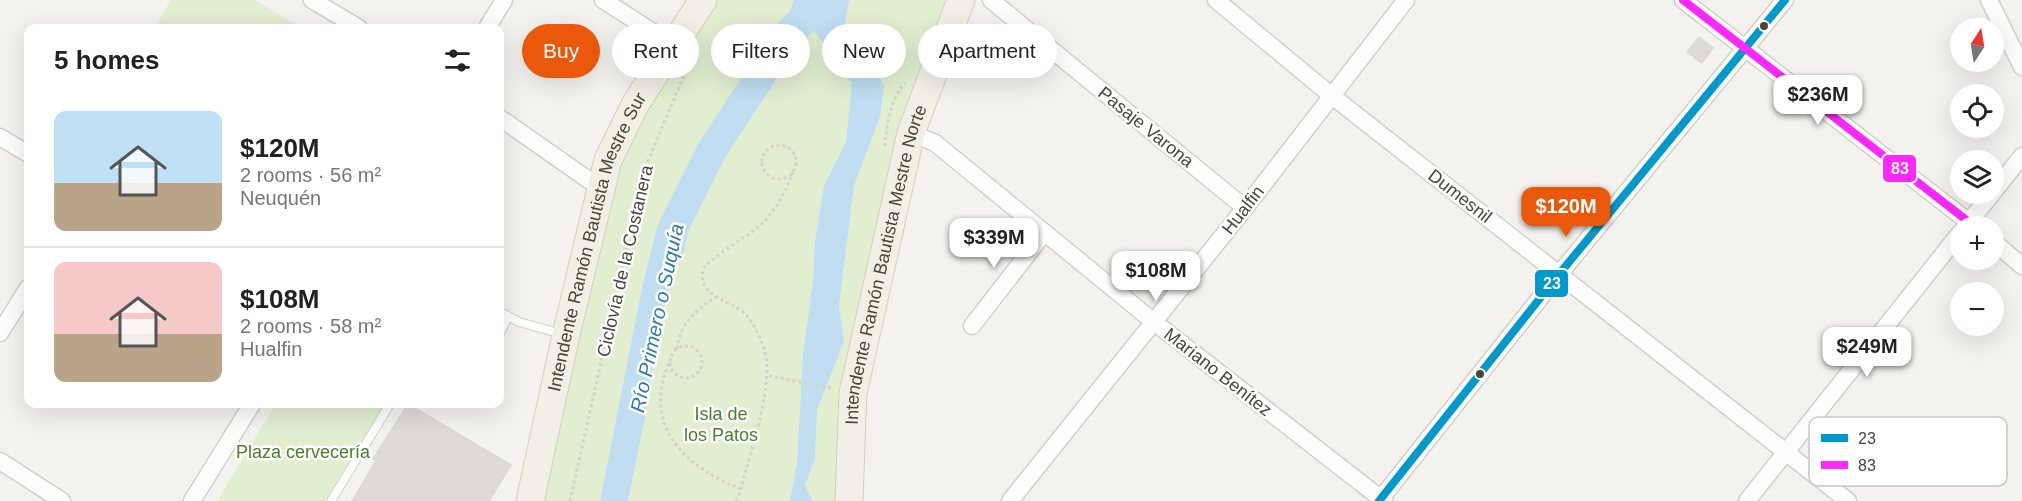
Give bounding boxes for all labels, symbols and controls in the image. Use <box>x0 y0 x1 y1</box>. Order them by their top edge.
north arrow <box>1950 18 2004 72</box>
map controls <box>1950 18 2004 336</box>
unlabelled marker <box>1758 20 1770 32</box>
chip: Buy <box>522 24 600 78</box>
chip: Rent <box>612 24 699 78</box>
chip: Filters <box>711 24 810 78</box>
chip: New <box>822 24 906 78</box>
chip: Apartment <box>918 24 1057 78</box>
icon: filters <box>441 44 474 77</box>
text: 5 homes <box>54 45 160 75</box>
pin: $236M <box>1776 75 1860 126</box>
street label: Pasaje Varona <box>1094 82 1198 172</box>
text: $236M <box>1787 83 1849 105</box>
button: locate <box>1950 84 2004 138</box>
street label: Intendente Ramón Bautista Mestre Sur <box>544 89 650 393</box>
street label: Intendente Ramón Bautista Mestre Norte <box>842 102 931 425</box>
text: $120M <box>240 133 320 163</box>
icon: home <box>102 135 174 207</box>
button: layers <box>1950 150 2004 204</box>
line badge: 83 <box>1882 154 1917 183</box>
text: 83 <box>1891 160 1909 177</box>
street label: Ciclovía de la Costanera <box>593 162 657 359</box>
text: 2 rooms · 56 m² <box>240 164 381 186</box>
street label: Dumesnil <box>1424 165 1496 227</box>
street label: Hualfin <box>1218 182 1268 238</box>
text: Neuquén <box>240 187 321 209</box>
pin: $120M <box>1524 187 1608 238</box>
text: $120M <box>1535 195 1597 217</box>
button: + <box>1950 216 2004 270</box>
pin: $339M <box>952 218 1036 269</box>
water label: Río Primero o Suquía <box>626 222 688 414</box>
text: $339M <box>963 226 1025 248</box>
pin: $108M <box>1114 251 1198 302</box>
text: $108M <box>1125 259 1187 281</box>
line badge: 23 <box>1534 269 1569 298</box>
text: 23 <box>1543 275 1561 292</box>
button: − <box>1950 282 2004 336</box>
text: $108M <box>240 284 320 314</box>
icon: home <box>102 286 174 358</box>
text: 2 rooms · 58 m² <box>240 315 381 337</box>
street label: Mariano Benítez <box>1160 324 1276 420</box>
pin: $249M <box>1825 327 1909 378</box>
text: $249M <box>1836 335 1898 357</box>
text: Hualfin <box>240 338 302 360</box>
unlabelled marker <box>1474 368 1486 380</box>
park label: Isla de los Patos <box>684 404 758 445</box>
legend <box>1809 417 2007 486</box>
text: 23 <box>1858 430 1876 447</box>
park label: Plaza cervecería <box>236 442 371 462</box>
text: 83 <box>1858 457 1876 474</box>

